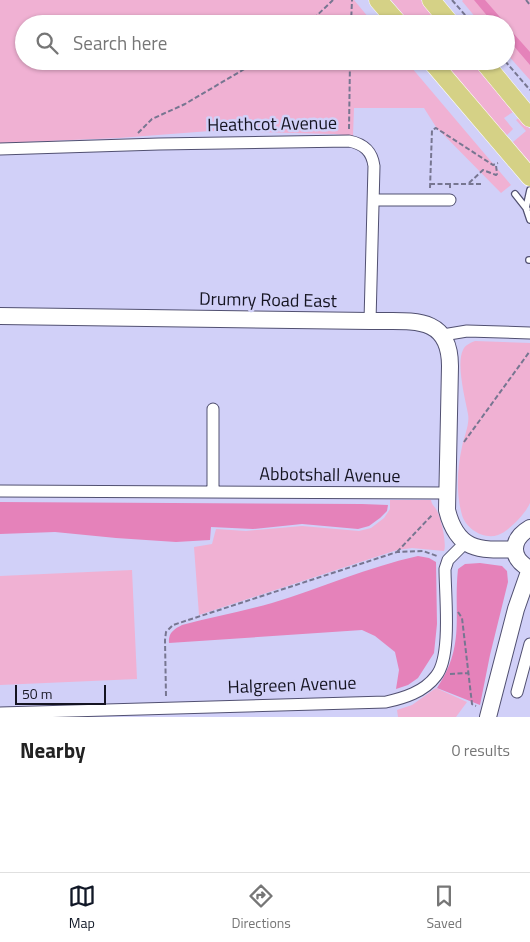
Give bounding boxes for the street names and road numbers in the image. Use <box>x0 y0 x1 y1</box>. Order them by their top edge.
street label: Heathcot Avenue <box>207 109 337 138</box>
street label: Drumry Road East <box>199 285 338 314</box>
street label: Abbotshall Avenue <box>259 460 401 489</box>
street label: Halgreen Avenue <box>227 669 357 700</box>

